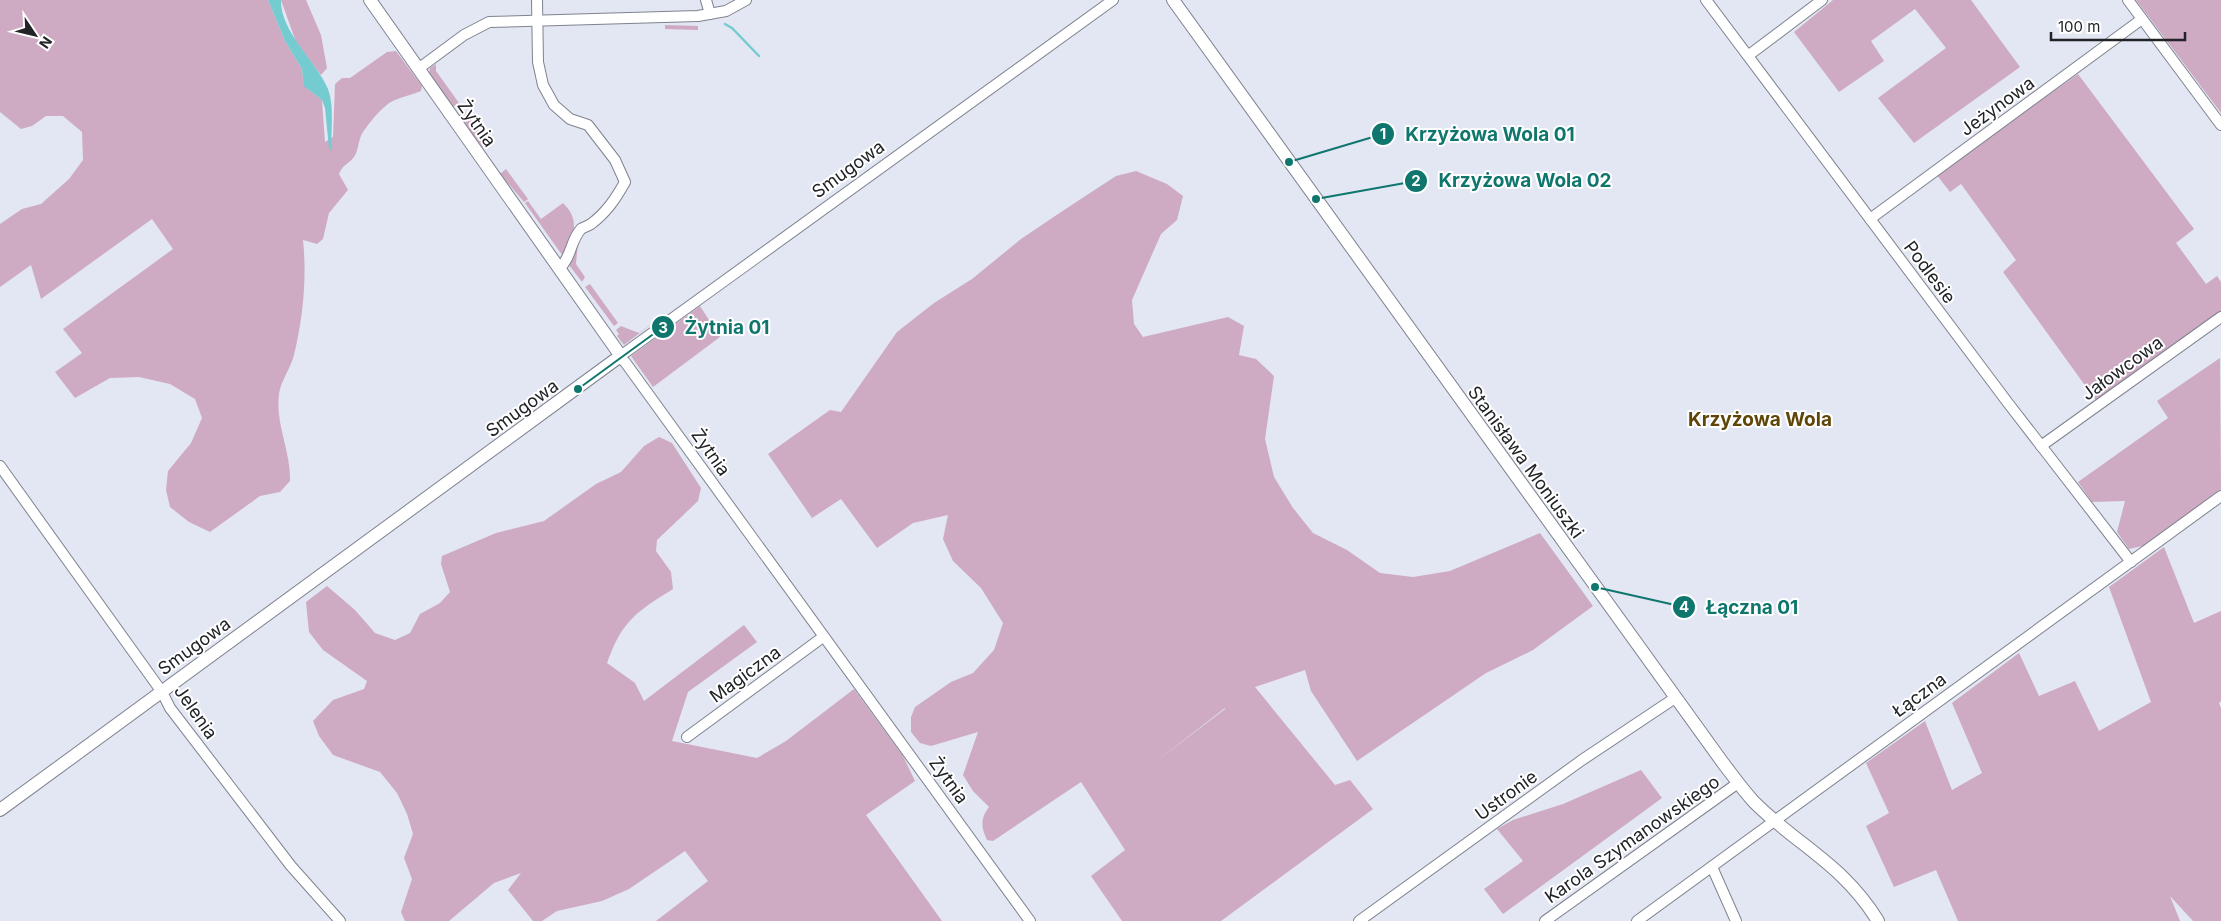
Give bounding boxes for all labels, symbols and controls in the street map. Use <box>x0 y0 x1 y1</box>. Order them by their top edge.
north arrow <box>10 10 60 60</box>
scale bar <box>2051 10 2185 42</box>
text: 100 m <box>2058 17 2100 36</box>
text: N <box>36 33 56 52</box>
street label: Jeżynowa <box>1956 72 2038 140</box>
street label: Żytnia <box>453 95 502 151</box>
callout: Krzyżowa Wola 01 <box>1370 117 1585 151</box>
text: Krzyżowa Wola 01 <box>1405 123 1575 146</box>
text: 1 <box>1380 124 1386 143</box>
street label: Smugowa <box>808 136 888 202</box>
callout: Krzyżowa Wola 02 <box>1404 164 1622 198</box>
text: Krzyżowa Wola 02 <box>1438 169 1612 192</box>
text: 2 <box>1411 171 1421 190</box>
street label: Podlesie <box>1900 237 1960 307</box>
callout: Żytnia 01 <box>650 310 780 344</box>
text: Żytnia 01 <box>685 316 769 339</box>
text: 3 <box>658 318 668 337</box>
street label: Jałowcowa <box>2077 332 2167 404</box>
street label: Smugowa <box>482 375 562 441</box>
street label: Stanisława Moniuszki <box>1464 382 1588 542</box>
district label: Krzyżowa Wola <box>1688 408 1832 431</box>
street label: Żytnia <box>687 424 736 480</box>
callout: Łączna 01 <box>1671 590 1809 624</box>
text: Łączna 01 <box>1706 596 1798 619</box>
text: 4 <box>1679 597 1689 616</box>
street label: Smugowa <box>154 613 234 679</box>
street label: Magiczna <box>705 641 785 707</box>
street label: Łączna <box>1888 668 1950 722</box>
street label: Jelenia <box>170 681 222 743</box>
street label: Żytnia <box>925 752 974 807</box>
street label: Ustronie <box>1471 765 1541 825</box>
street label: Karola Szymanowskiego <box>1541 771 1723 907</box>

